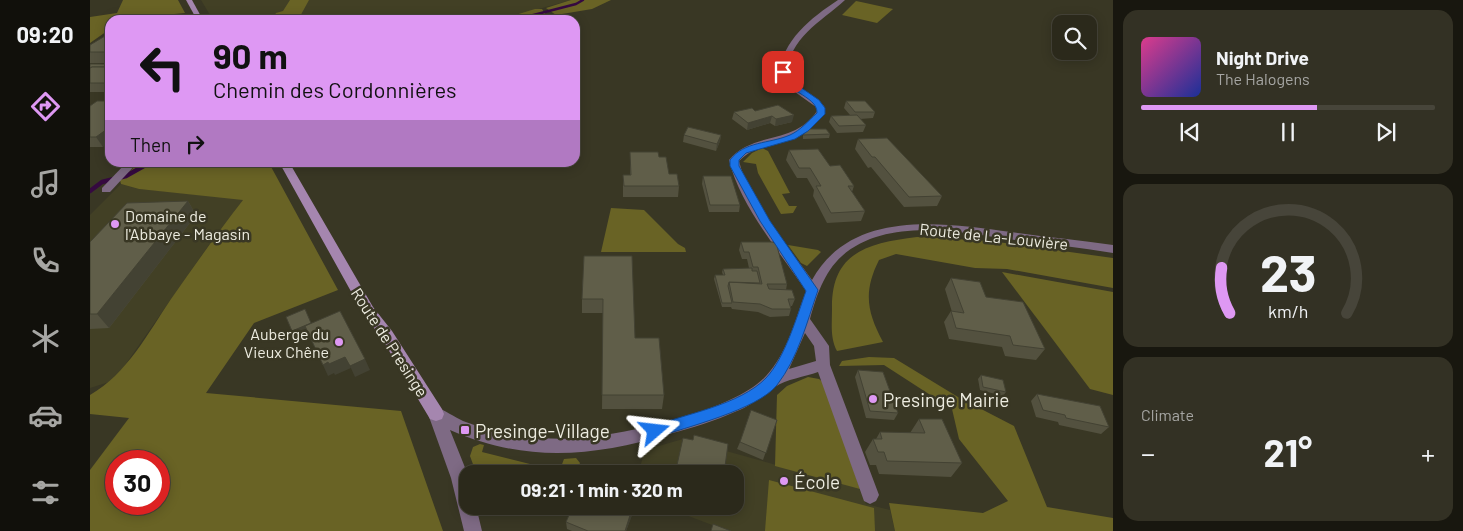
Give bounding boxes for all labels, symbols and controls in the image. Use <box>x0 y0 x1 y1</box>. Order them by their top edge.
map controls <box>1052 15 1097 60</box>
button: search <box>1052 15 1097 60</box>
text: 09:20 <box>16 21 74 47</box>
text: 90 m <box>213 34 288 76</box>
icon: left <box>130 35 195 100</box>
text: Night Drive <box>1216 46 1309 69</box>
pin <box>762 51 804 93</box>
icon: arrive <box>769 58 797 86</box>
text: The Halogens <box>1216 69 1310 88</box>
text: Chemin des Cordonnières <box>213 76 457 102</box>
icon: directions <box>28 89 63 124</box>
icon: previous <box>1176 118 1204 146</box>
icon: pause <box>1274 118 1302 146</box>
icon: next <box>1372 118 1400 146</box>
icon: right <box>181 130 209 158</box>
text: Then <box>130 133 171 156</box>
icon: music <box>28 166 63 201</box>
place label: Domaine de l'Abbaye - Magasin <box>125 206 250 243</box>
marker: Domaine de l'Abbaye - Magasin <box>109 218 121 230</box>
street label: Route de La-Louvière <box>919 219 1069 253</box>
text: 23 <box>1260 240 1316 302</box>
icon: phone <box>28 243 63 278</box>
street label: Route de Presinge <box>348 284 432 400</box>
text: km/h <box>1268 300 1308 322</box>
icon: climate <box>28 321 63 356</box>
place label: Auberge du Vieux Chêne <box>244 324 329 361</box>
marker: Auberge du Vieux Chêne <box>333 336 345 348</box>
place label: Presinge Mairie <box>883 388 1009 411</box>
marker: Presinge Mairie <box>867 393 879 405</box>
icon: car <box>28 398 63 433</box>
position arrow <box>628 404 680 456</box>
text: Climate <box>1141 405 1194 424</box>
place label: Presinge-Village <box>475 419 610 442</box>
marker: Presinge-Village <box>459 424 471 436</box>
text: 21° <box>1264 429 1312 475</box>
text: − <box>1141 436 1155 470</box>
text: + <box>1421 436 1435 470</box>
speed limit sign: 30 <box>105 450 170 515</box>
place label: École <box>794 470 840 493</box>
icon: filters <box>28 475 63 510</box>
marker: École <box>778 475 790 487</box>
text: 09:21 · 1 min · 320 m <box>520 478 683 501</box>

